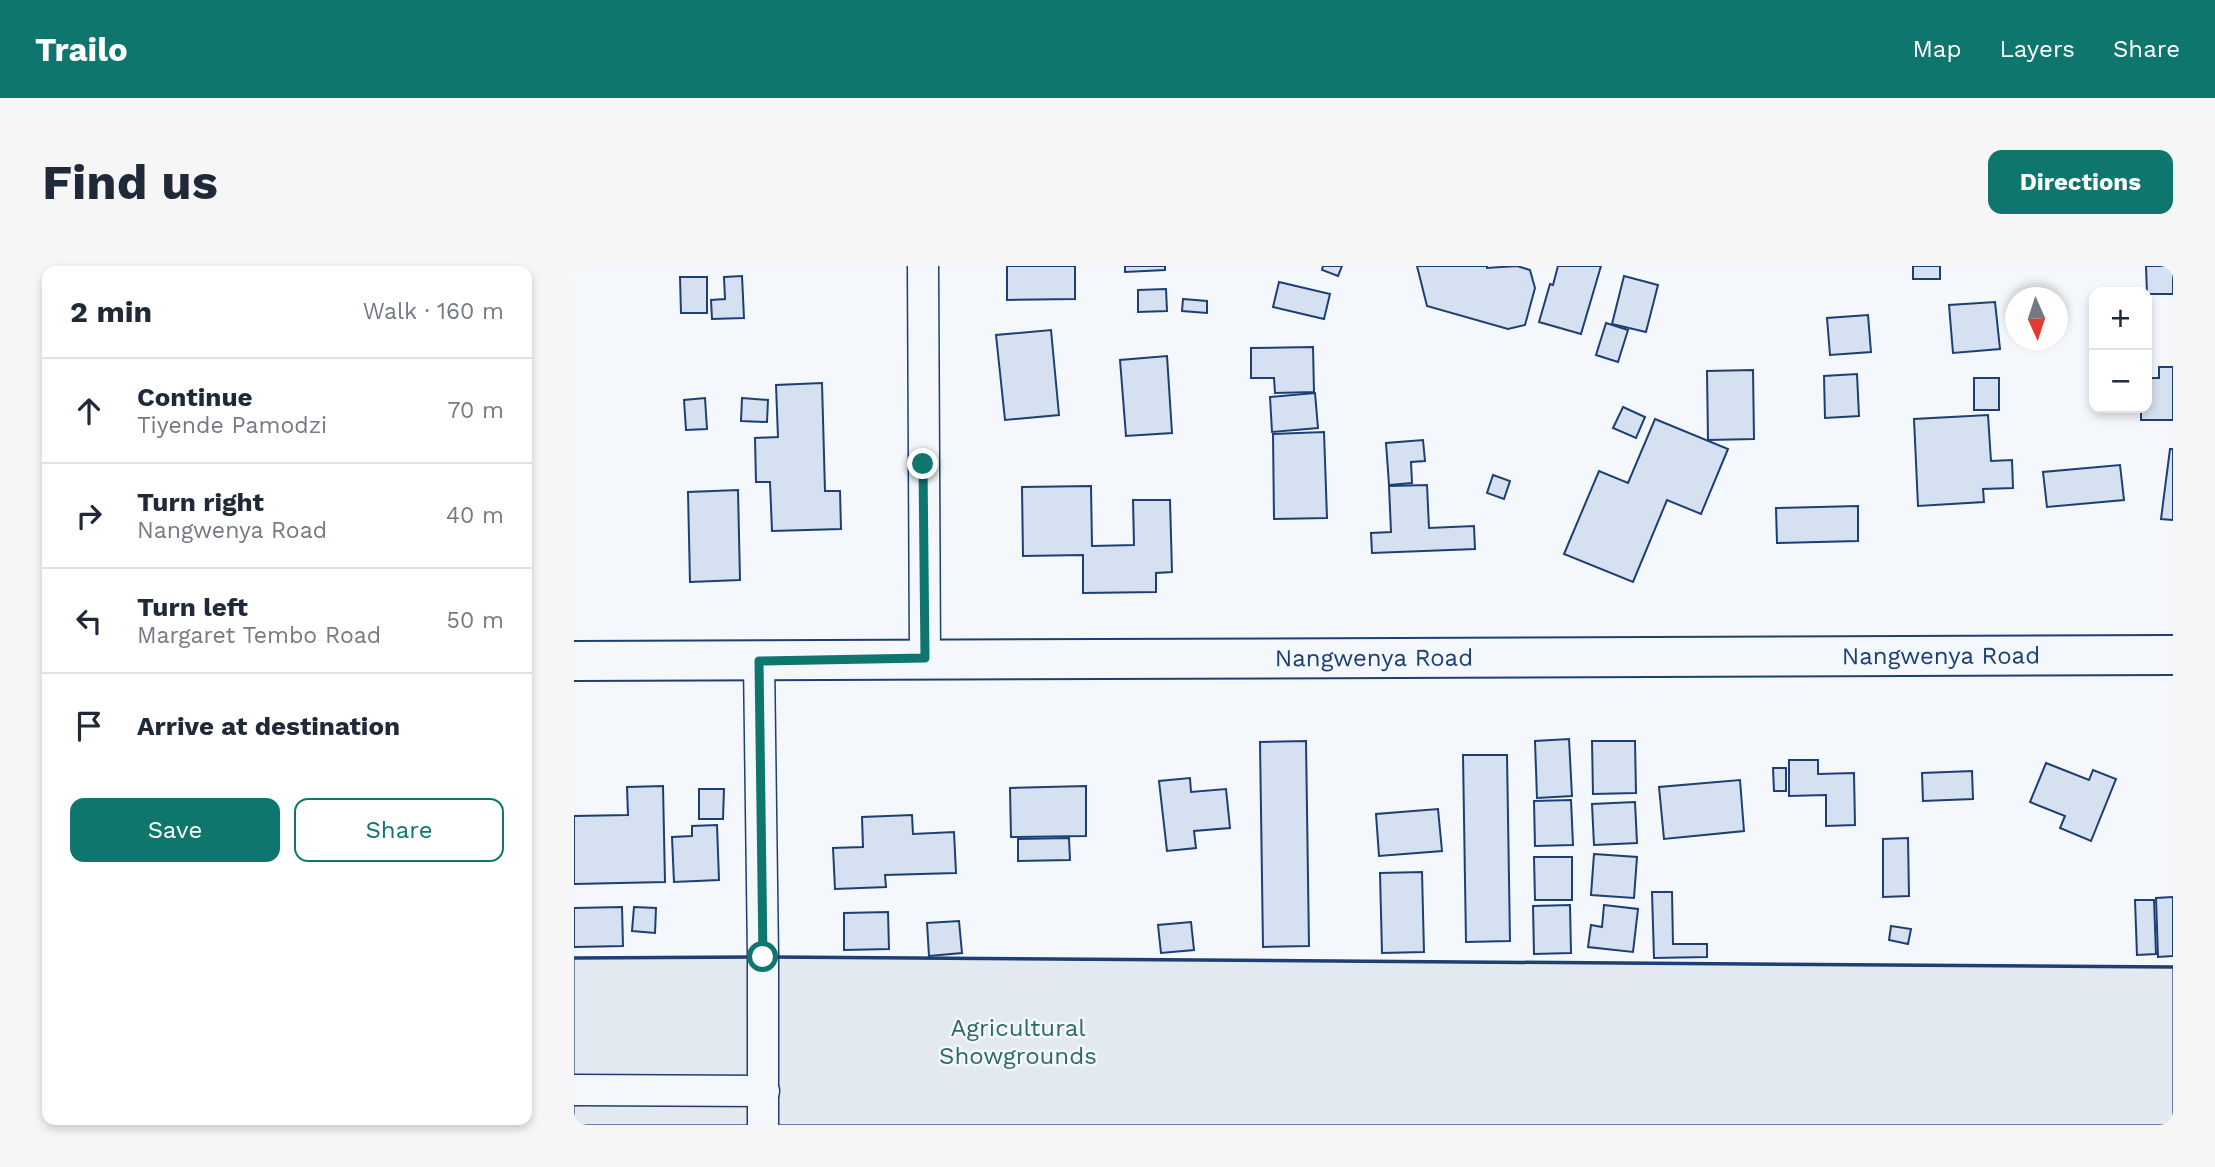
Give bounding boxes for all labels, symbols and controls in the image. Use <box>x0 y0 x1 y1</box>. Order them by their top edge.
text: Trailo <box>35 30 128 69</box>
text: Map <box>1913 35 1961 63</box>
text: Layers <box>1999 35 2075 63</box>
text: Share <box>2113 35 2180 63</box>
button: Directions <box>1988 150 2173 214</box>
text: Find us <box>42 153 218 211</box>
north arrow <box>2005 287 2068 350</box>
map controls <box>2089 287 2152 413</box>
button: + <box>2089 287 2152 350</box>
text: 2 min <box>70 294 152 329</box>
text: Walk · 160 m <box>363 298 504 325</box>
button: − <box>2089 350 2152 413</box>
text: Continue <box>137 382 253 412</box>
icon: ahead <box>70 392 108 430</box>
text: 70 m <box>447 397 504 424</box>
text: Tiyende Pamodzi <box>137 412 327 439</box>
route end <box>907 448 938 479</box>
text: Turn right <box>137 487 264 517</box>
icon: right <box>70 497 108 535</box>
text: 40 m <box>446 502 504 529</box>
text: Nangwenya Road <box>137 517 327 544</box>
text: Turn left <box>137 592 248 622</box>
icon: left <box>70 602 108 640</box>
text: 50 m <box>447 607 504 634</box>
text: Margaret Tembo Road <box>137 622 381 649</box>
street label: Nangwenya Road <box>1842 641 2040 670</box>
street label: Nangwenya Road <box>1275 644 1473 672</box>
icon: arrive <box>70 707 108 745</box>
text: Arrive at destination <box>137 711 400 741</box>
button: Save <box>70 798 280 862</box>
button: Share <box>294 798 504 862</box>
route start <box>747 941 778 972</box>
park label: Agricultural Showgrounds <box>939 1014 1097 1070</box>

